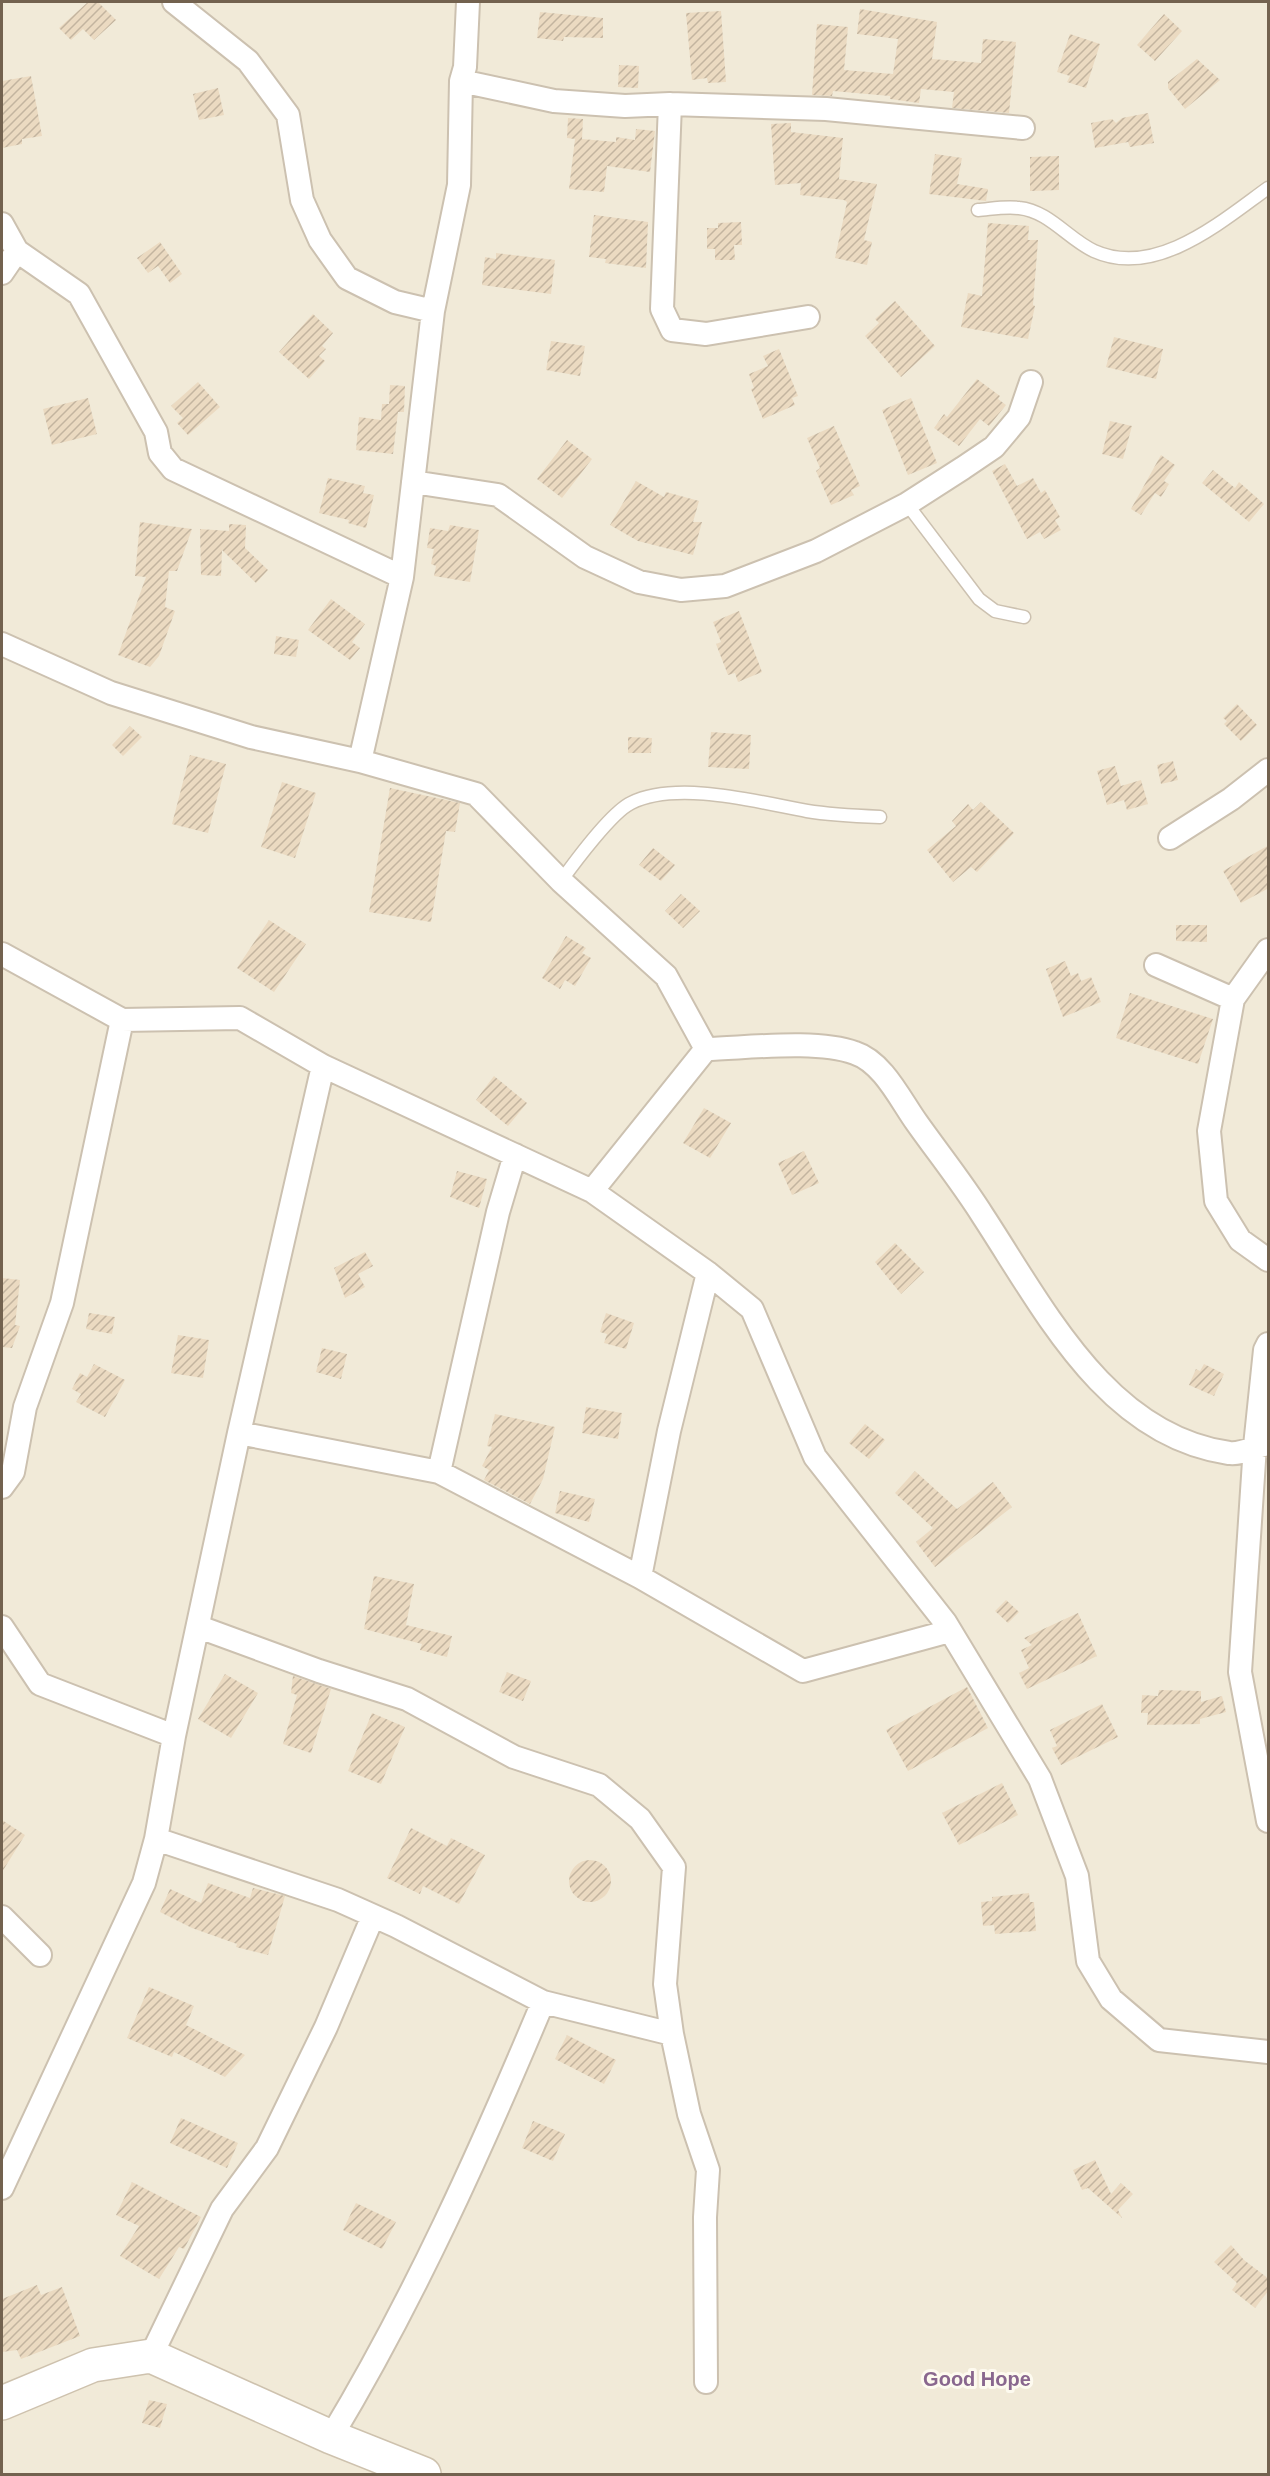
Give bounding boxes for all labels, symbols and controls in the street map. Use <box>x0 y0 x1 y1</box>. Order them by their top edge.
district label: Good Hope <box>923 2368 1031 2390</box>

